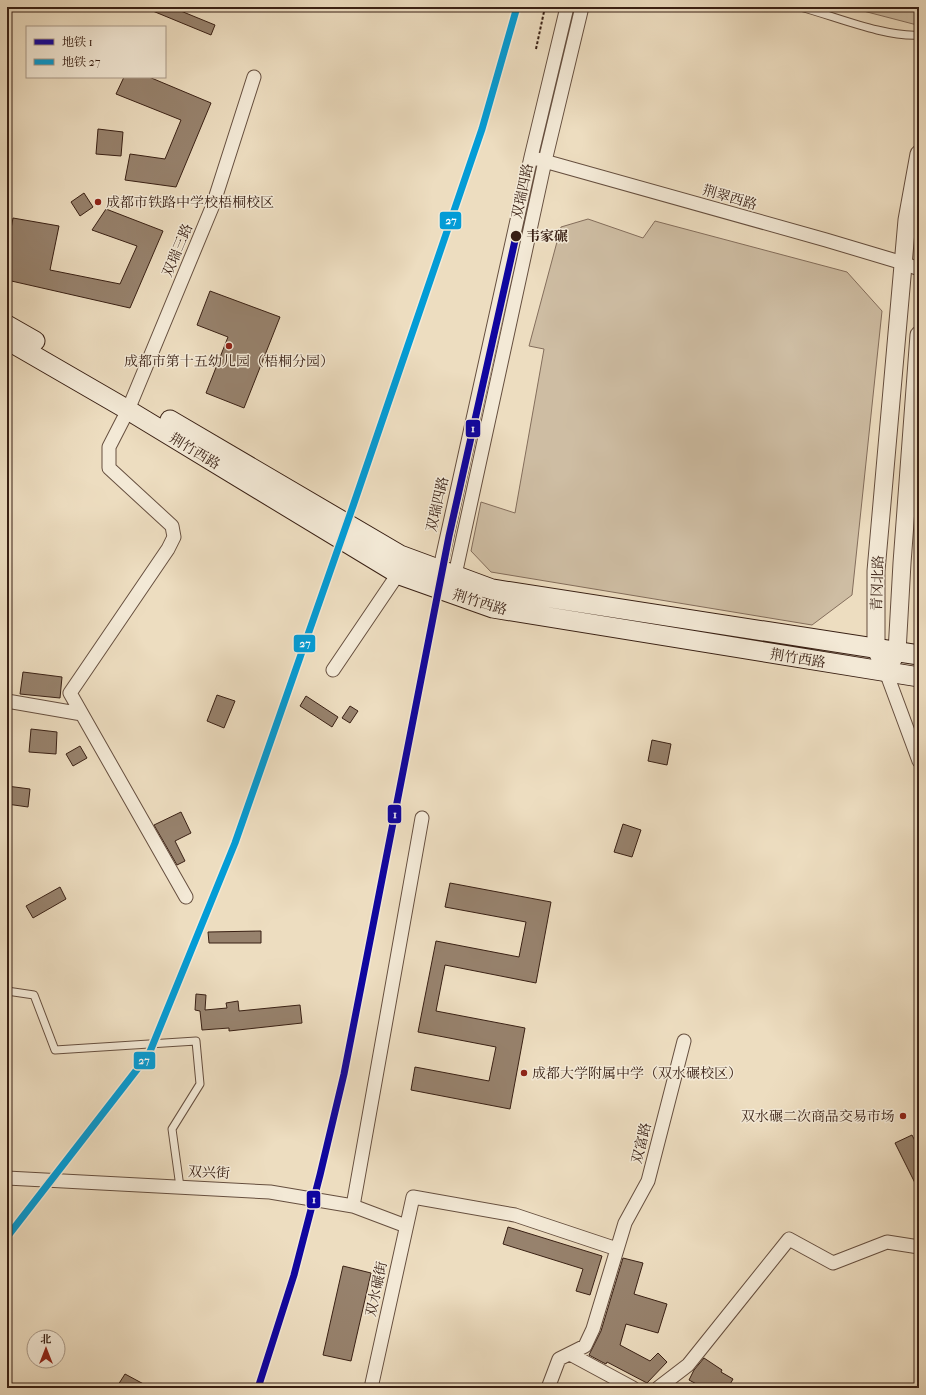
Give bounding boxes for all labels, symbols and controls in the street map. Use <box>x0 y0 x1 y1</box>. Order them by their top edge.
legend <box>26 26 166 78</box>
text: 地铁 1 <box>62 35 93 49</box>
text: 地铁 27 <box>62 55 101 69</box>
street label: 双瑞四路 <box>508 162 537 220</box>
street label: 荆翠西路 <box>701 182 759 213</box>
place label: 成都市铁路中学校梧桐校区 <box>106 194 274 211</box>
marker: 成都市铁路中学校梧桐校区 <box>93 197 103 207</box>
line badge: 27 <box>439 211 462 230</box>
text: 27 <box>446 214 457 227</box>
street label: 双瑞三路 <box>159 221 196 279</box>
place label: 韦家碾 <box>526 228 568 245</box>
marker: 韦家碾 <box>509 229 523 243</box>
marker: 成都市第十五幼儿园（梧桐分园） <box>224 341 234 351</box>
place label: 成都市第十五幼儿园（梧桐分园） <box>124 353 334 370</box>
line badge: 1 <box>465 419 481 438</box>
text: 1 <box>471 422 475 435</box>
street label: 荆竹西路 <box>166 430 223 473</box>
street label: 双瑞四路 <box>423 475 452 533</box>
street label: 青冈北路 <box>868 555 887 611</box>
street label: 荆竹西路 <box>451 586 509 619</box>
line badge: 27 <box>293 634 316 653</box>
text: 27 <box>300 637 311 650</box>
street label: 荆竹西路 <box>769 646 827 671</box>
line badge: 1 <box>387 804 402 824</box>
text: 1 <box>393 808 397 821</box>
line badge: 27 <box>133 1051 156 1070</box>
text: 27 <box>139 1054 150 1067</box>
place label: 成都大学附属中学（双水碾校区） <box>532 1065 742 1082</box>
marker: 成都大学附属中学（双水碾校区） <box>519 1068 529 1078</box>
place label: 双水碾二次商品交易市场 <box>741 1108 895 1125</box>
marker: 双水碾二次商品交易市场 <box>898 1111 908 1121</box>
street label: 双富路 <box>628 1121 655 1166</box>
street label: 双兴街 <box>188 1163 230 1182</box>
line badge: 1 <box>306 1190 321 1209</box>
text: 1 <box>312 1193 316 1206</box>
street label: 双水碾街 <box>362 1260 391 1318</box>
north arrow <box>26 1329 66 1369</box>
text: 北 <box>41 1333 52 1346</box>

